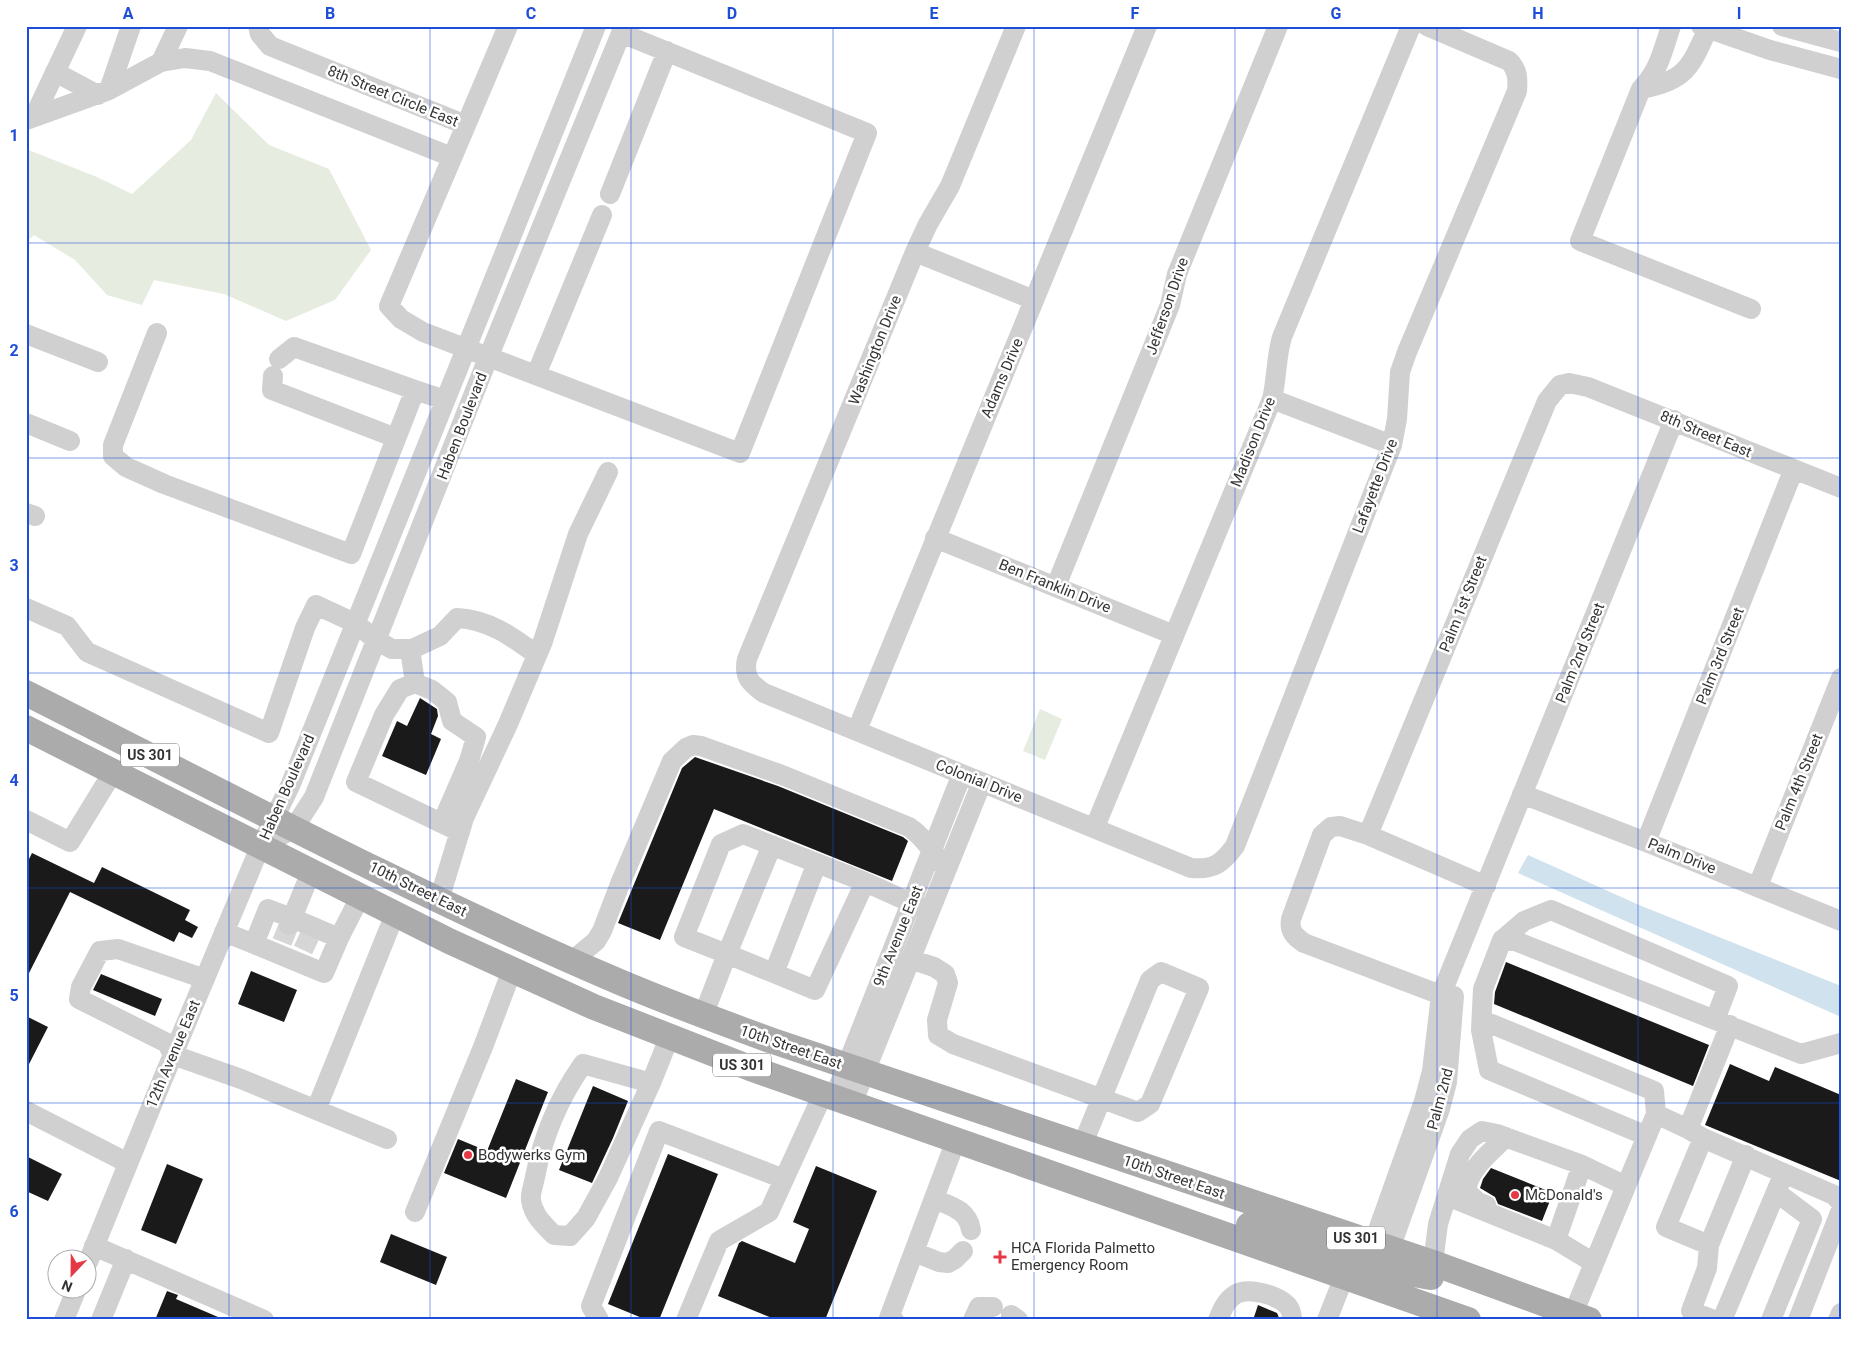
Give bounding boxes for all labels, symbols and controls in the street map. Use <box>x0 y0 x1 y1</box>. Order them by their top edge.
text: A <box>123 4 134 23</box>
text: B <box>325 4 335 23</box>
text: C <box>526 4 536 23</box>
text: D <box>727 4 737 23</box>
text: E <box>930 4 939 23</box>
text: F <box>1131 4 1140 23</box>
text: G <box>1331 4 1342 23</box>
text: H <box>1532 4 1544 23</box>
text: I <box>1737 4 1741 23</box>
street label: 8th Street Circle East <box>325 62 461 131</box>
text: 1 <box>9 126 19 145</box>
street label: Jefferson Drive <box>1142 255 1192 357</box>
street label: Washington Drive <box>845 293 905 407</box>
street label: Adams Drive <box>977 335 1027 421</box>
text: 2 <box>9 341 19 360</box>
street label: Haben Boulevard <box>433 370 491 482</box>
street label: Madison Drive <box>1227 394 1279 490</box>
street label: 8th Street East <box>1657 407 1755 461</box>
street label: Lafayette Drive <box>1349 436 1401 536</box>
street label: Palm 1st Street <box>1435 553 1491 655</box>
street label: Ben Franklin Drive <box>996 555 1114 617</box>
text: 3 <box>9 556 19 575</box>
street label: Palm 2nd Street <box>1552 600 1608 706</box>
street label: Palm 3rd Street <box>1692 605 1748 707</box>
street label: Haben Boulevard <box>256 731 318 843</box>
street label: Palm 4th Street <box>1771 731 1827 833</box>
road number: US 301 <box>121 744 179 766</box>
street label: Colonial Drive <box>933 755 1025 807</box>
text: 4 <box>9 771 19 790</box>
street label: Palm Drive <box>1645 834 1719 878</box>
street label: 10th Street East <box>366 858 470 920</box>
street label: 9th Avenue East <box>870 883 926 989</box>
text: 5 <box>9 986 19 1005</box>
street label: 12th Avenue East <box>142 997 204 1111</box>
street label: 10th Street East <box>738 1021 844 1073</box>
road number: US 301 <box>713 1054 771 1076</box>
street label: Palm 2nd <box>1423 1066 1457 1132</box>
place label: Bodywerks Gym <box>478 1146 585 1164</box>
marker: Bodywerks Gym <box>462 1149 474 1161</box>
street label: 10th Street East <box>1121 1151 1227 1203</box>
place label: McDonald's <box>1525 1186 1603 1204</box>
marker: McDonald's <box>1509 1189 1521 1201</box>
text: 6 <box>9 1202 19 1221</box>
road number: US 301 <box>1327 1226 1385 1250</box>
place label: HCA Florida Palmetto Emergency Room <box>1011 1239 1155 1274</box>
north arrow <box>48 1248 98 1298</box>
marker: HCA Florida Palmetto Emergency Room <box>993 1250 1007 1264</box>
text: N <box>60 1277 75 1295</box>

